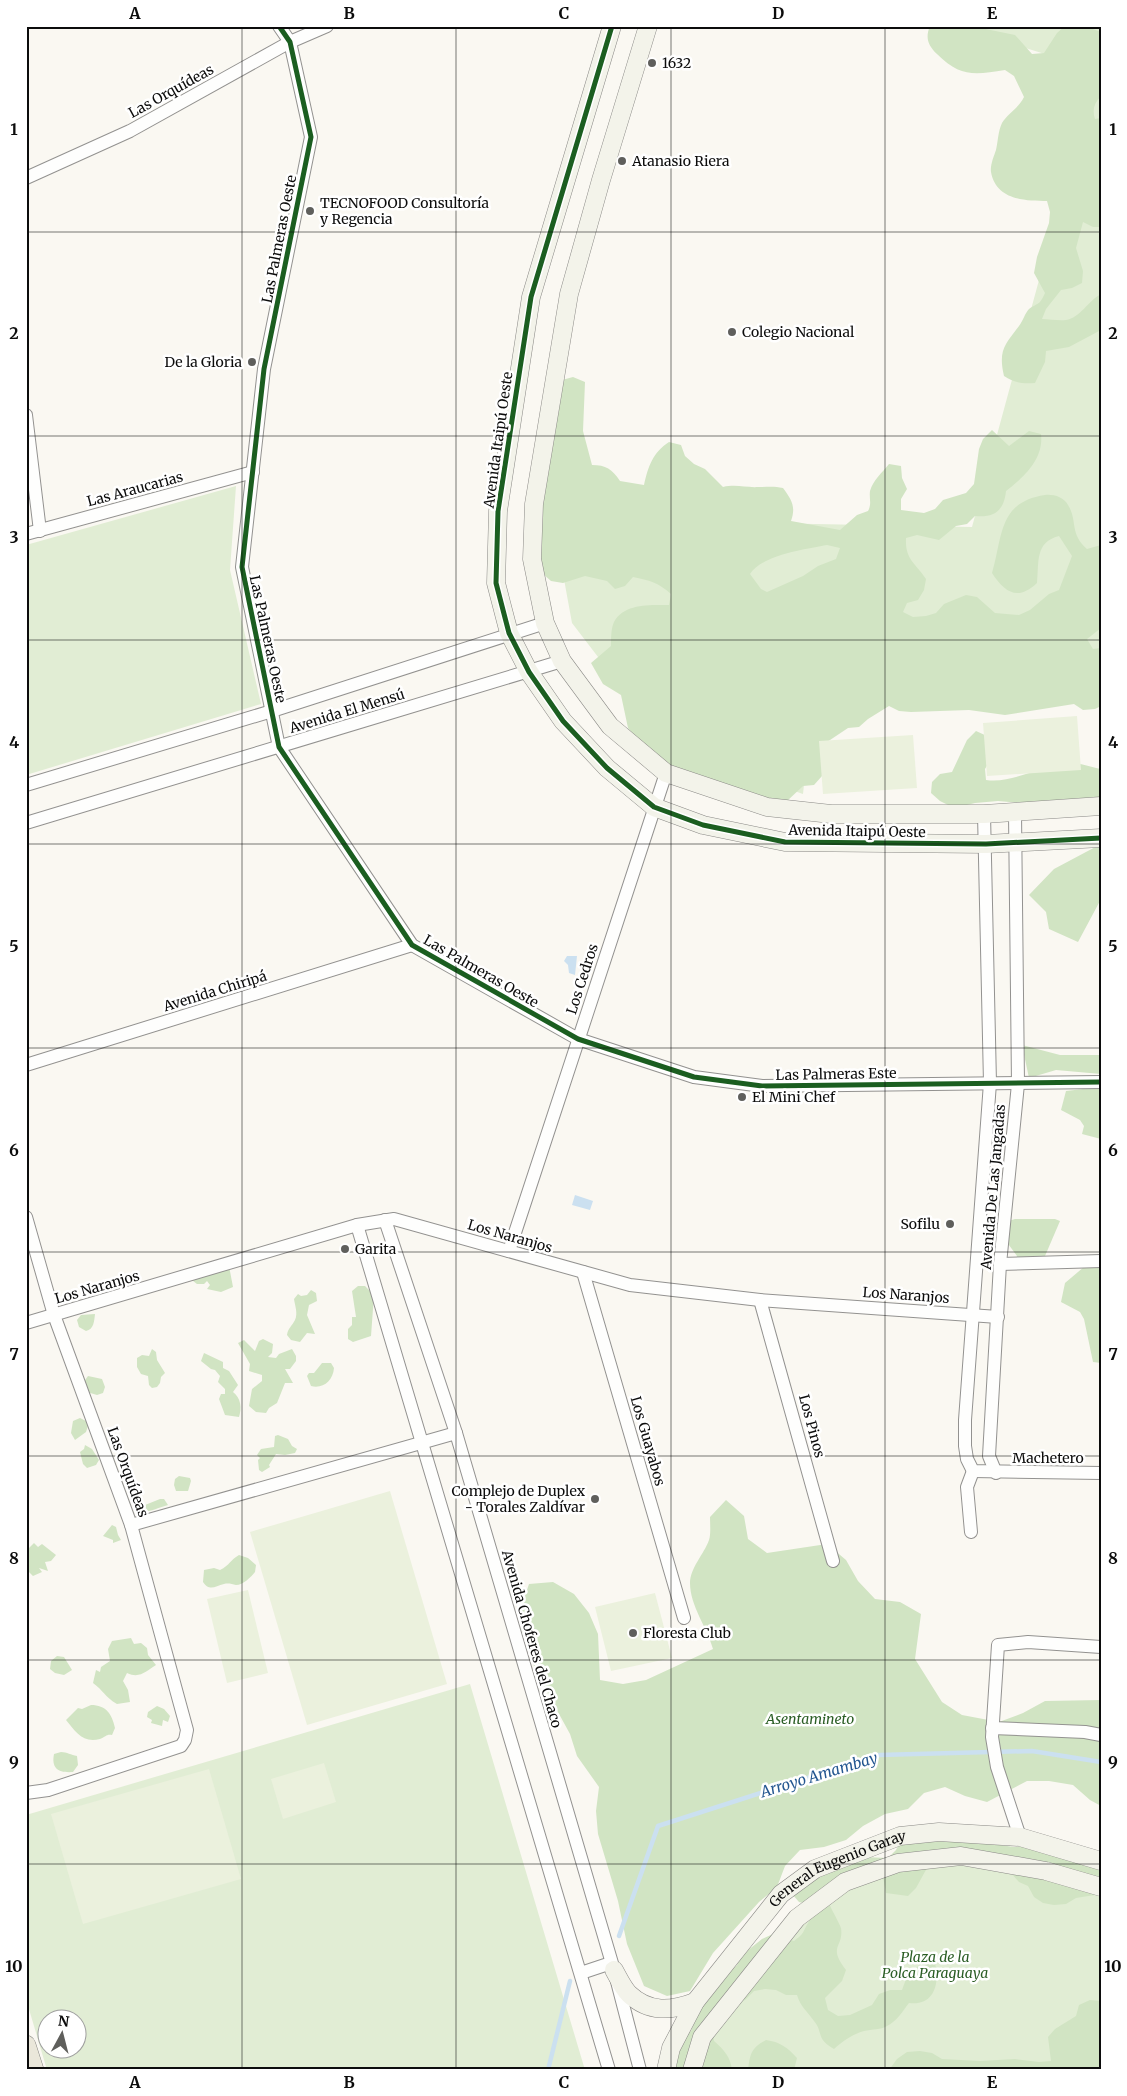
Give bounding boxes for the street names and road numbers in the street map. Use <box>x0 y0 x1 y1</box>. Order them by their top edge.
street label: Las Orquídeas <box>125 60 217 122</box>
street label: Las Palmeras Oeste <box>258 174 300 304</box>
street label: Avenida Itaipú Oeste <box>479 371 516 510</box>
street label: Las Araucarias <box>85 467 185 510</box>
street label: Las Palmeras Oeste <box>246 574 290 704</box>
street label: Avenida El Mensú <box>286 685 407 737</box>
street label: Avenida Itaipú Oeste <box>787 821 926 841</box>
street label: Las Palmeras Oeste <box>420 931 542 1011</box>
street label: Los Cedros <box>562 941 602 1017</box>
street label: Avenida Chiripá <box>160 967 269 1016</box>
street label: Las Palmeras Este <box>775 1064 897 1084</box>
street label: Avenida De Las Jangadas <box>977 1103 1009 1271</box>
street label: Los Naranjos <box>466 1215 555 1257</box>
street label: Los Naranjos <box>53 1266 142 1308</box>
street label: Los Naranjos <box>862 1283 950 1307</box>
street label: Los Pinos <box>795 1392 829 1460</box>
street label: Los Guayabos <box>627 1394 669 1488</box>
street label: Las Orquídeas <box>103 1424 153 1520</box>
street label: Machetero <box>1012 1449 1084 1467</box>
street label: Avenida Choferes del Chaco <box>498 1547 566 1730</box>
street label: General Eugenio Garay <box>765 1826 907 1911</box>

